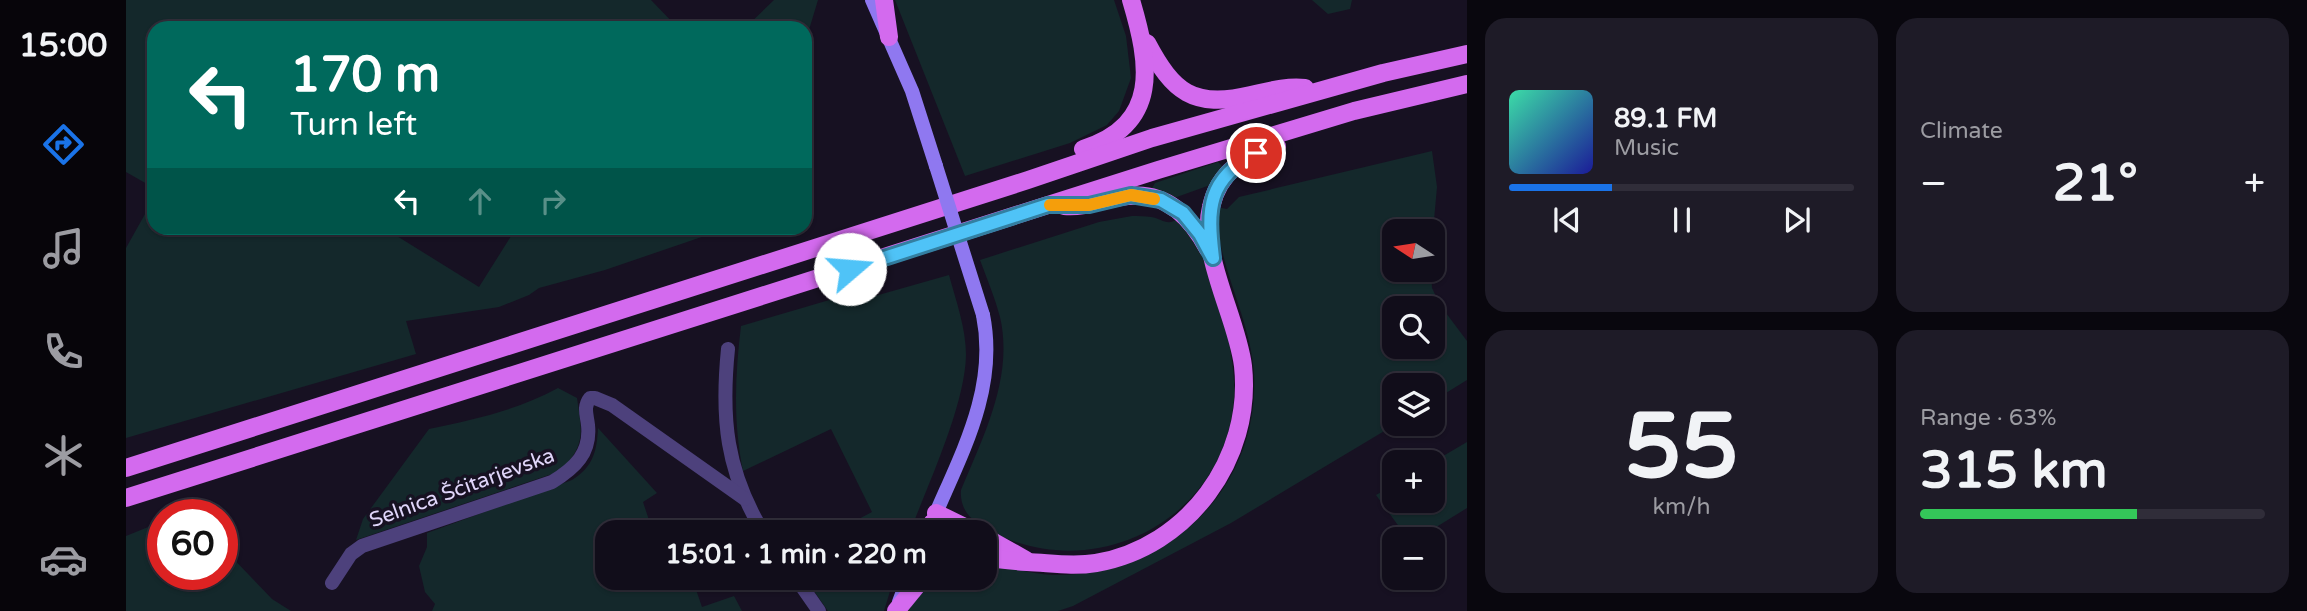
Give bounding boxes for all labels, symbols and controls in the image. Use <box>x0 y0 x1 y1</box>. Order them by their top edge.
text: 15:00 <box>19 27 107 65</box>
text: 170 m <box>290 46 440 105</box>
icon: left <box>175 49 266 140</box>
text: 89.1 FM <box>1614 103 1717 134</box>
text: Turn left <box>290 106 417 144</box>
text: Climate <box>1920 117 2003 145</box>
icon: directions <box>39 120 88 169</box>
pin <box>1226 123 1286 183</box>
icon: arrive <box>1237 134 1275 172</box>
text: Music <box>1614 134 1679 162</box>
text: 21° <box>2053 152 2138 215</box>
text: − <box>1920 161 1947 207</box>
text: + <box>2244 161 2265 207</box>
icon: left <box>388 182 426 220</box>
icon: ahead <box>461 182 499 220</box>
icon: right <box>534 182 572 220</box>
icon: previous <box>1548 201 1586 239</box>
icon: pause <box>1663 201 1701 239</box>
icon: next <box>1778 201 1816 239</box>
north arrow <box>1382 219 1446 282</box>
map controls <box>1382 219 1445 590</box>
icon: music <box>39 224 88 273</box>
position arrow <box>813 232 887 306</box>
button: search <box>1382 296 1445 359</box>
icon: phone <box>39 327 88 376</box>
button: layers <box>1382 373 1445 436</box>
text: 55 <box>1624 392 1739 502</box>
text: Range · 63% <box>1920 404 2056 432</box>
icon: climate <box>39 431 88 480</box>
text: 315 km <box>1920 439 2108 502</box>
street label: Selnica Šćitarjevska <box>366 443 558 533</box>
button: + <box>1382 450 1445 513</box>
text: km/h <box>1653 493 1710 521</box>
speed limit sign: 60 <box>147 499 238 590</box>
button: − <box>1382 527 1445 590</box>
icon: car <box>39 535 88 584</box>
text: 15:01 · 1 min · 220 m <box>665 539 927 570</box>

